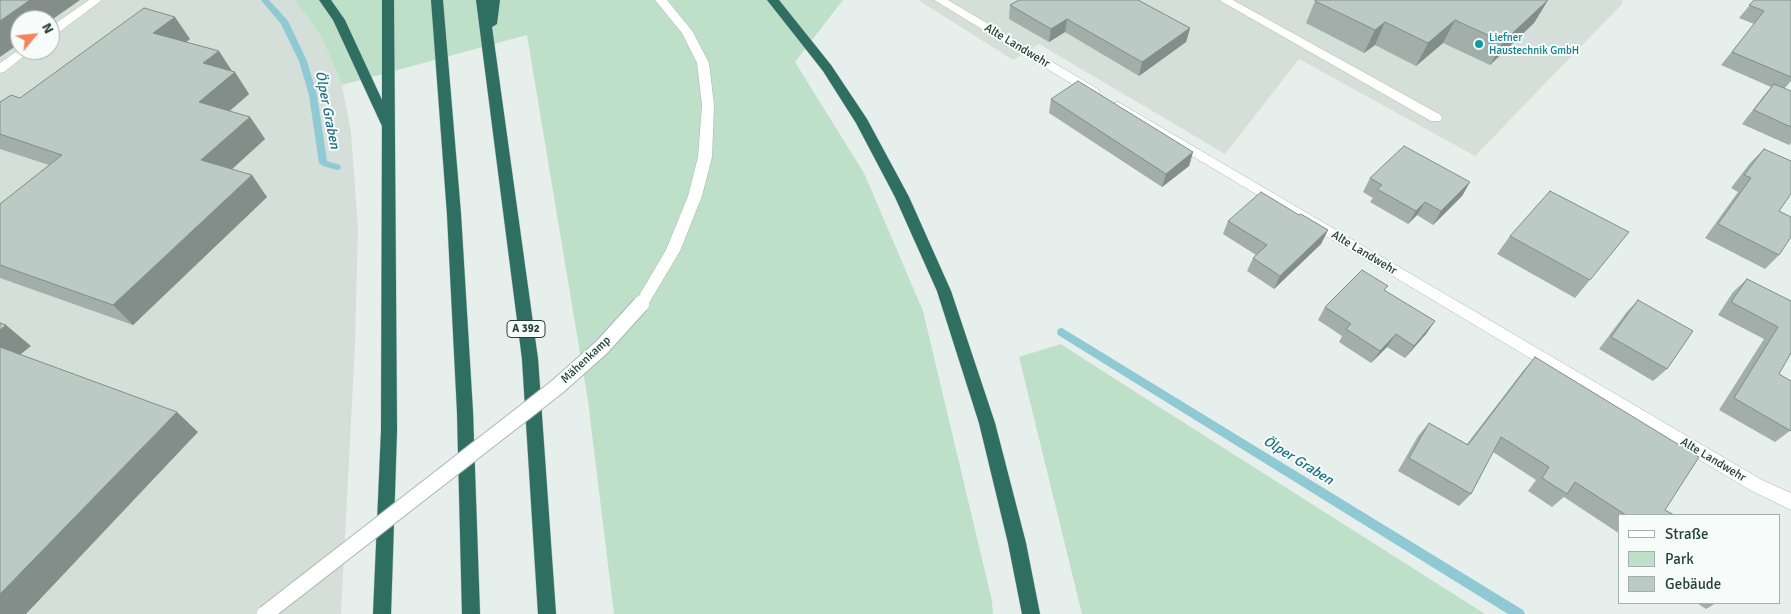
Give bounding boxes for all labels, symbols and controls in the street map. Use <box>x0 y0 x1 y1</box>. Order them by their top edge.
north arrow <box>10 10 60 60</box>
text: N <box>38 20 58 36</box>
street label: Alte Landwehr <box>982 21 1052 71</box>
place label: Liefner Haustechnik GmbH <box>1489 31 1579 57</box>
marker: Liefner Haustechnik GmbH <box>1473 38 1485 50</box>
water label: Ölper Graben <box>311 70 343 150</box>
street label: Alte Landwehr <box>1329 228 1399 278</box>
road number: A 392 <box>507 320 545 338</box>
street label: Mähenkamp <box>558 333 614 387</box>
water label: Ölper Graben <box>1260 433 1336 489</box>
street label: Alte Landwehr <box>1678 435 1748 485</box>
legend <box>1618 514 1781 604</box>
text: Straße <box>1665 525 1709 543</box>
text: Park <box>1665 550 1694 568</box>
text: Gebäude <box>1665 575 1721 593</box>

